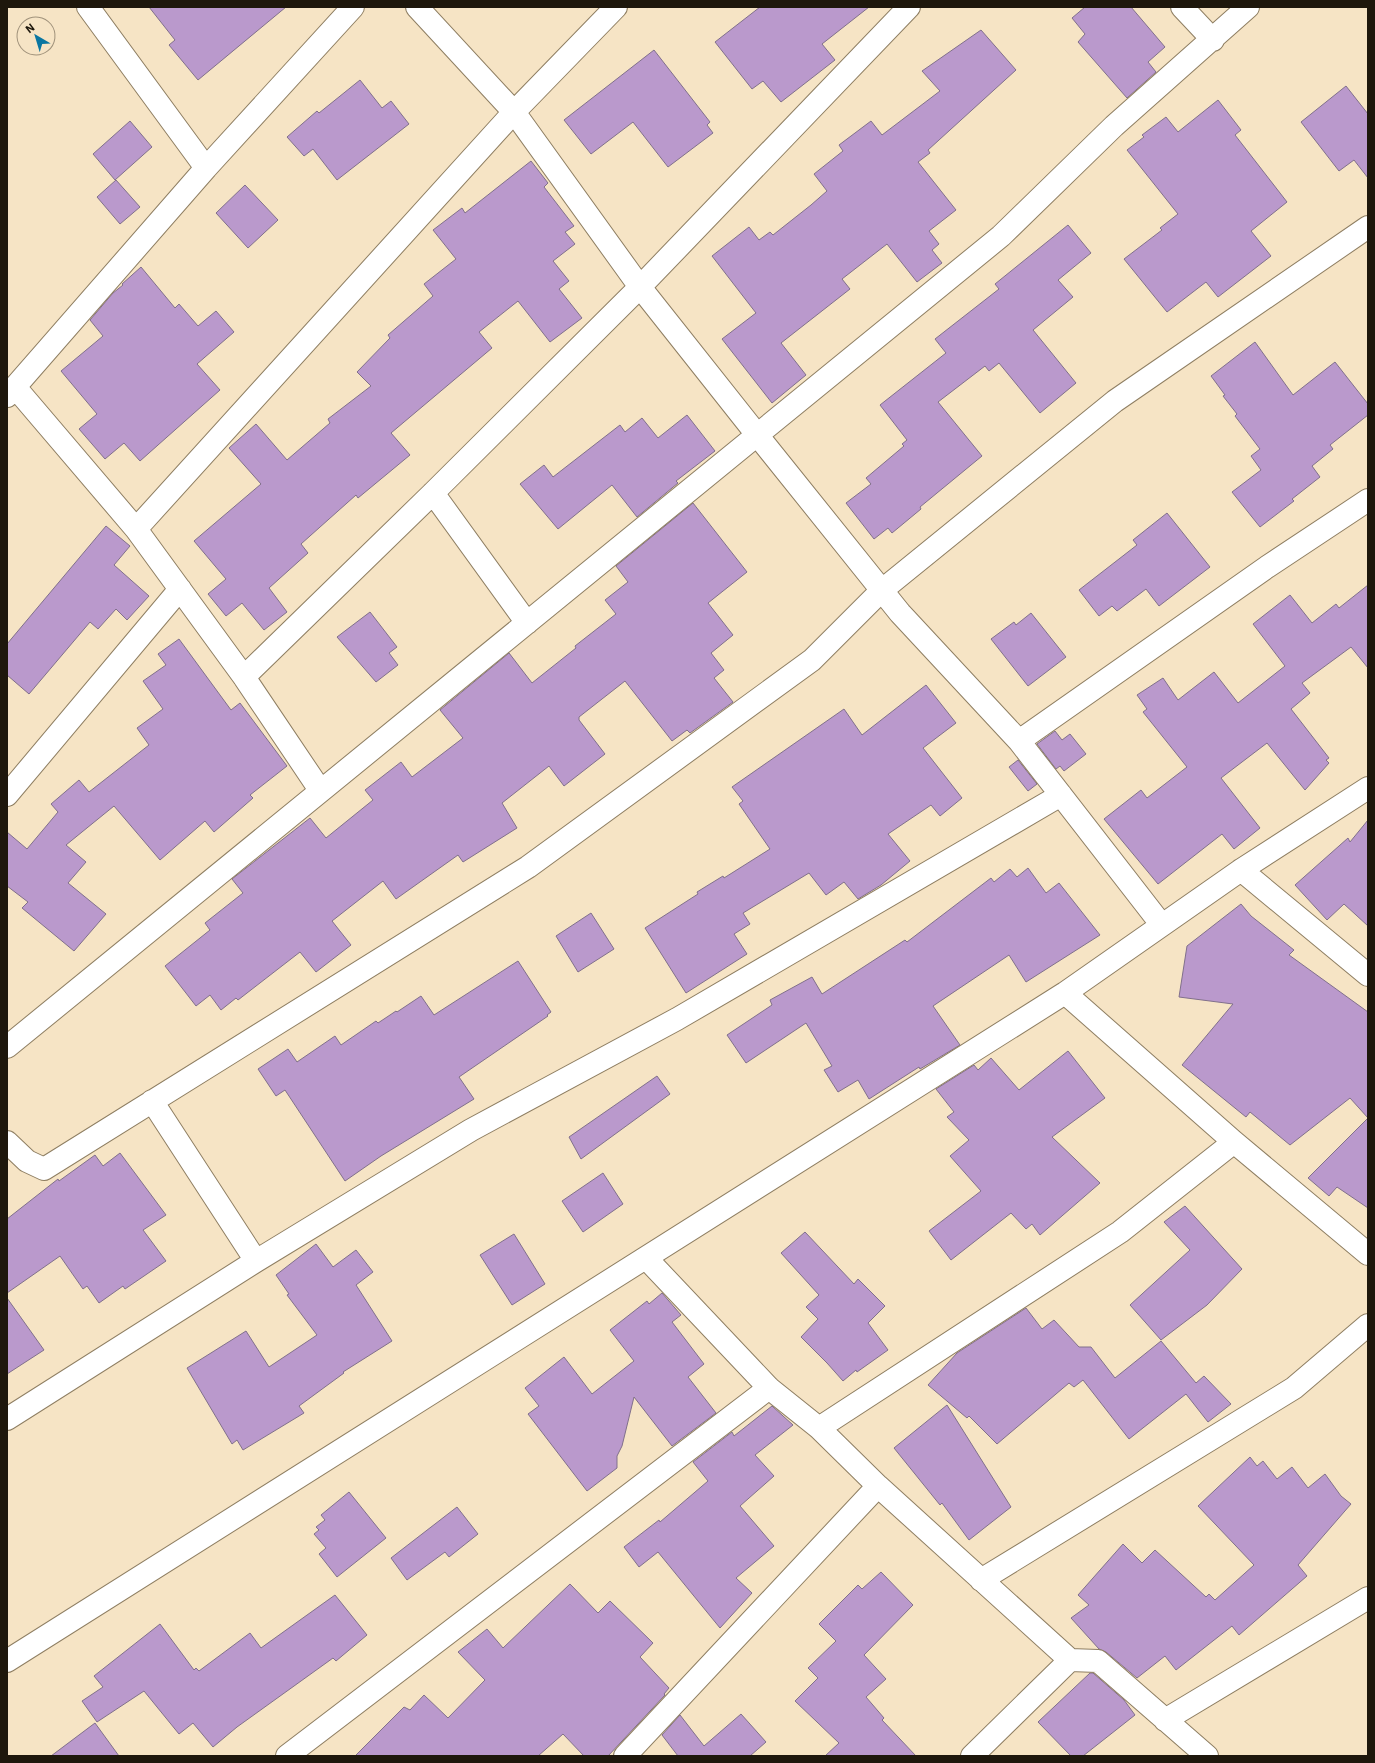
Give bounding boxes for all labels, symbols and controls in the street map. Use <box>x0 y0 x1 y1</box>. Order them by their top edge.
north arrow <box>16 16 56 56</box>
text: N <box>22 20 37 36</box>

